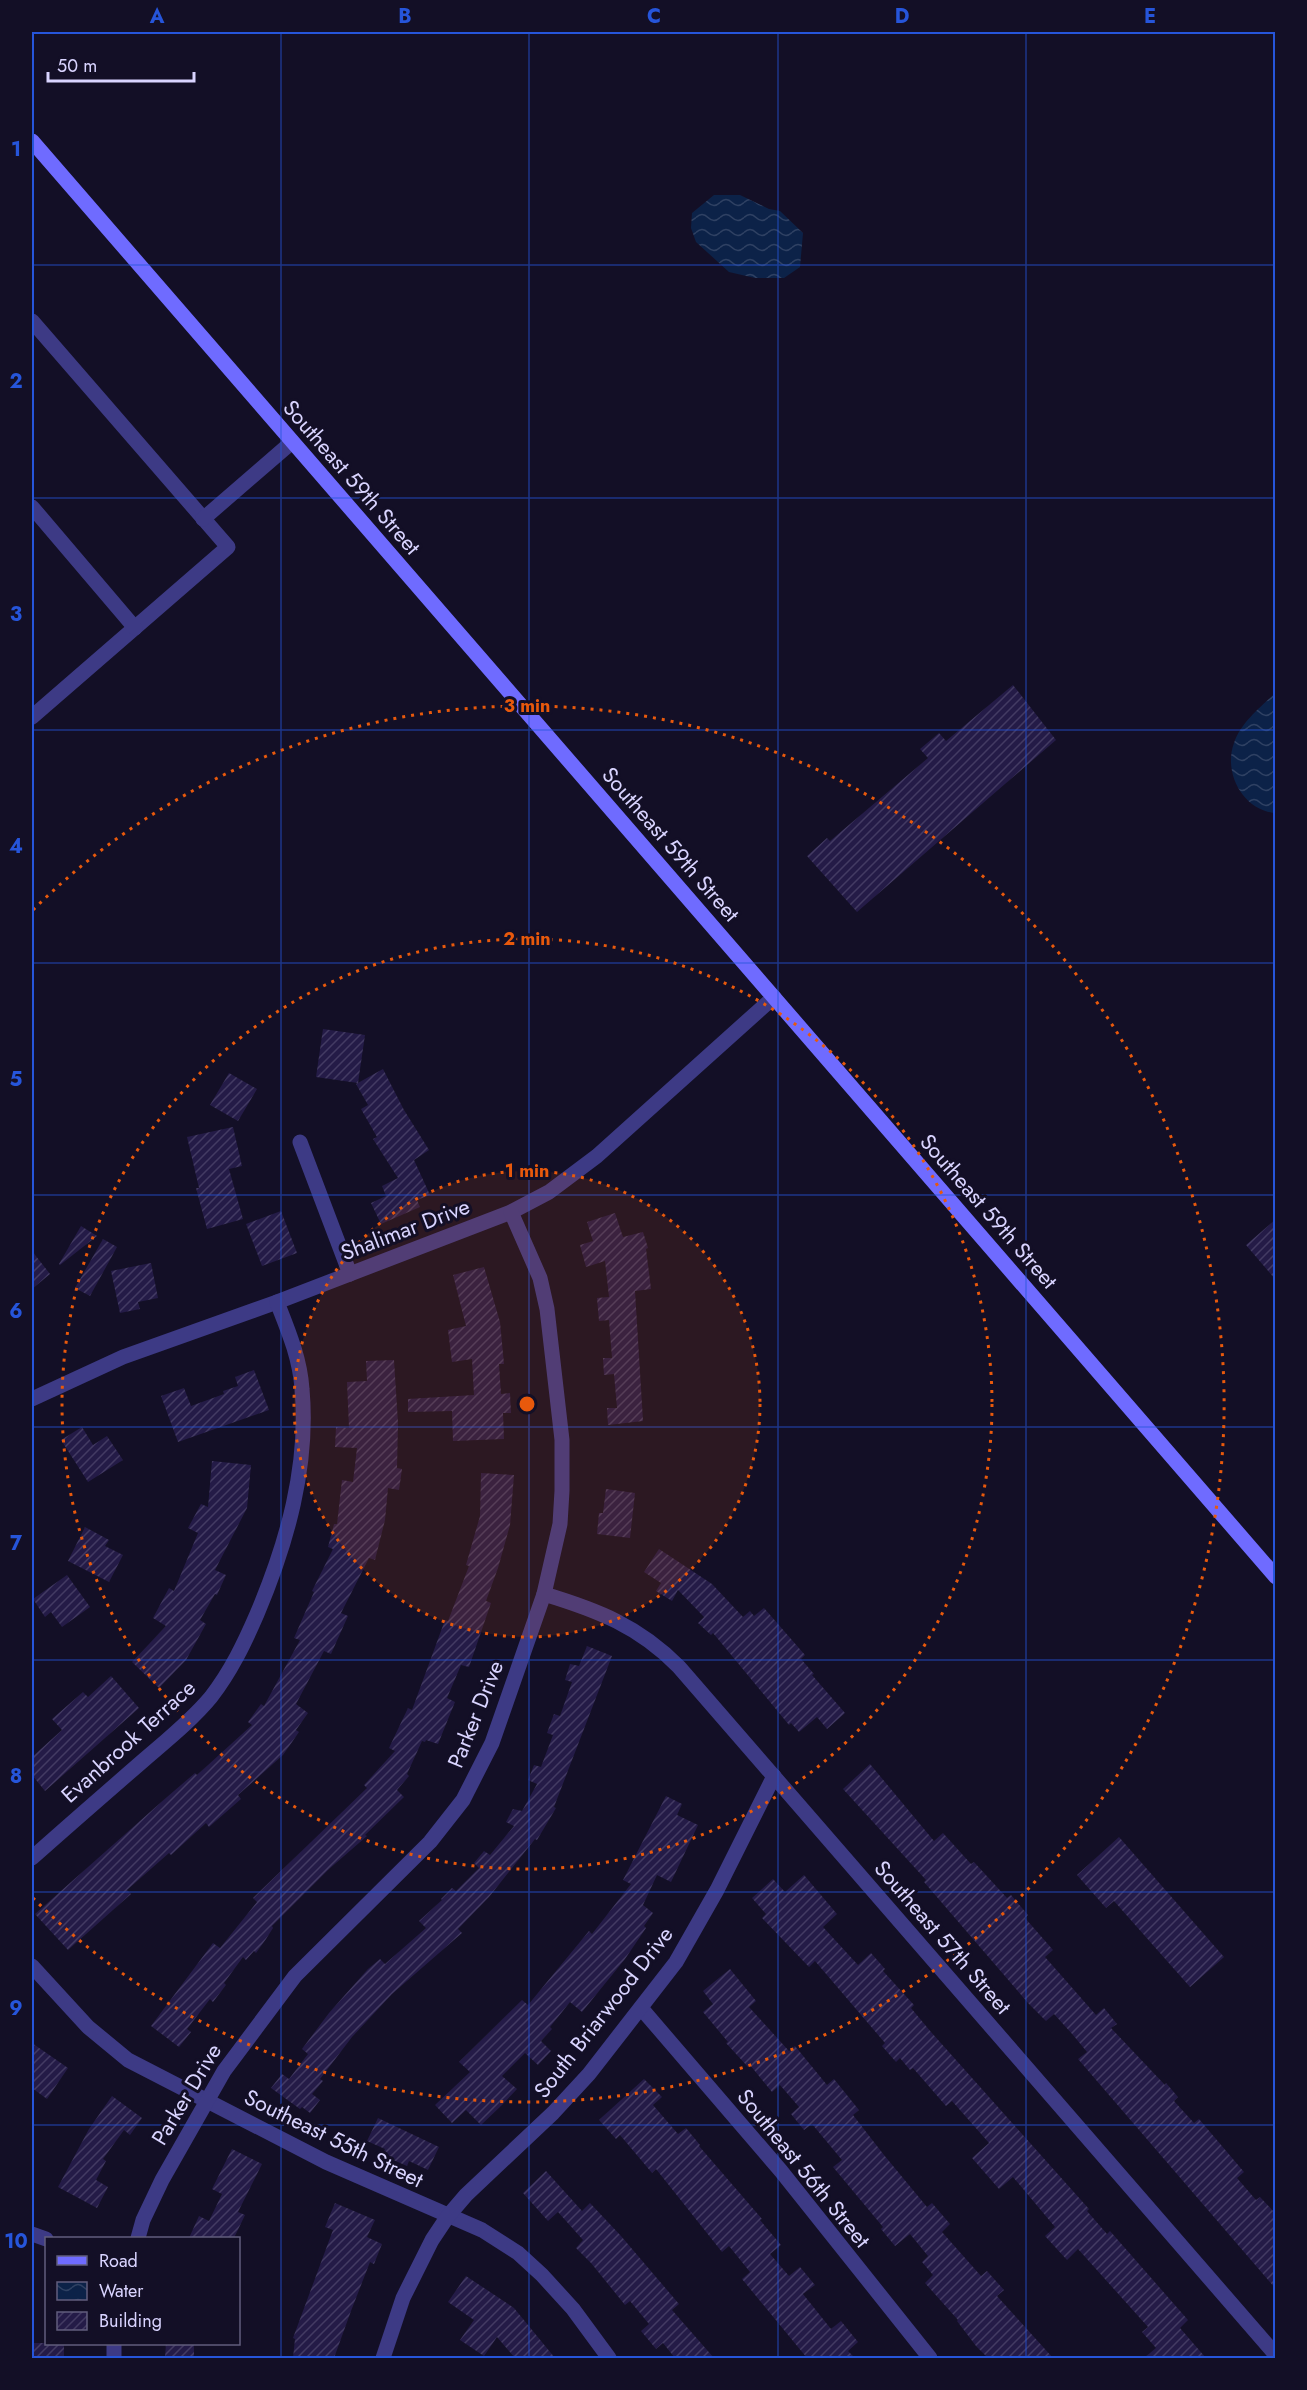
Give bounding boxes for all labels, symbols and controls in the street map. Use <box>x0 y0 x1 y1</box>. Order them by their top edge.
text: A <box>149 2 165 31</box>
text: B <box>398 2 412 31</box>
text: C <box>647 2 661 31</box>
text: D <box>895 2 909 31</box>
text: E <box>1144 2 1156 31</box>
scale bar <box>48 45 194 83</box>
text: 50 m <box>57 53 97 79</box>
text: 1 <box>11 135 21 164</box>
text: 2 <box>9 367 23 396</box>
street label: Southeast 59th Street <box>276 393 429 562</box>
text: 3 <box>10 600 22 629</box>
text: 3 min <box>504 693 550 719</box>
street label: Southeast 59th Street <box>595 760 748 929</box>
text: 4 <box>9 832 23 861</box>
text: 2 min <box>503 926 551 952</box>
text: 5 <box>10 1065 23 1094</box>
street label: Southeast 59th Street <box>913 1127 1066 1296</box>
text: 1 min <box>505 1158 549 1184</box>
street label: Shalimar Drive <box>336 1190 474 1268</box>
text: 6 <box>9 1297 23 1326</box>
centre of rings <box>517 1394 537 1414</box>
text: 7 <box>10 1529 23 1558</box>
street label: Parker Drive <box>439 1655 511 1773</box>
street label: Evanbrook Terrace <box>54 1672 202 1810</box>
text: 8 <box>10 1762 22 1791</box>
street label: Southeast 57th Street <box>867 1853 1020 2022</box>
street label: South Briarwood Drive <box>526 1919 680 2105</box>
text: 9 <box>9 1994 23 2023</box>
street label: Parker Drive <box>143 2037 229 2151</box>
street label: Southeast 55th Street <box>239 2081 430 2196</box>
street label: Southeast 56th Street <box>730 2082 879 2255</box>
text: 10 <box>4 2227 28 2256</box>
legend <box>45 2237 240 2345</box>
text: Road <box>99 2248 138 2274</box>
text: Water <box>99 2278 144 2304</box>
text: Building <box>99 2308 162 2334</box>

